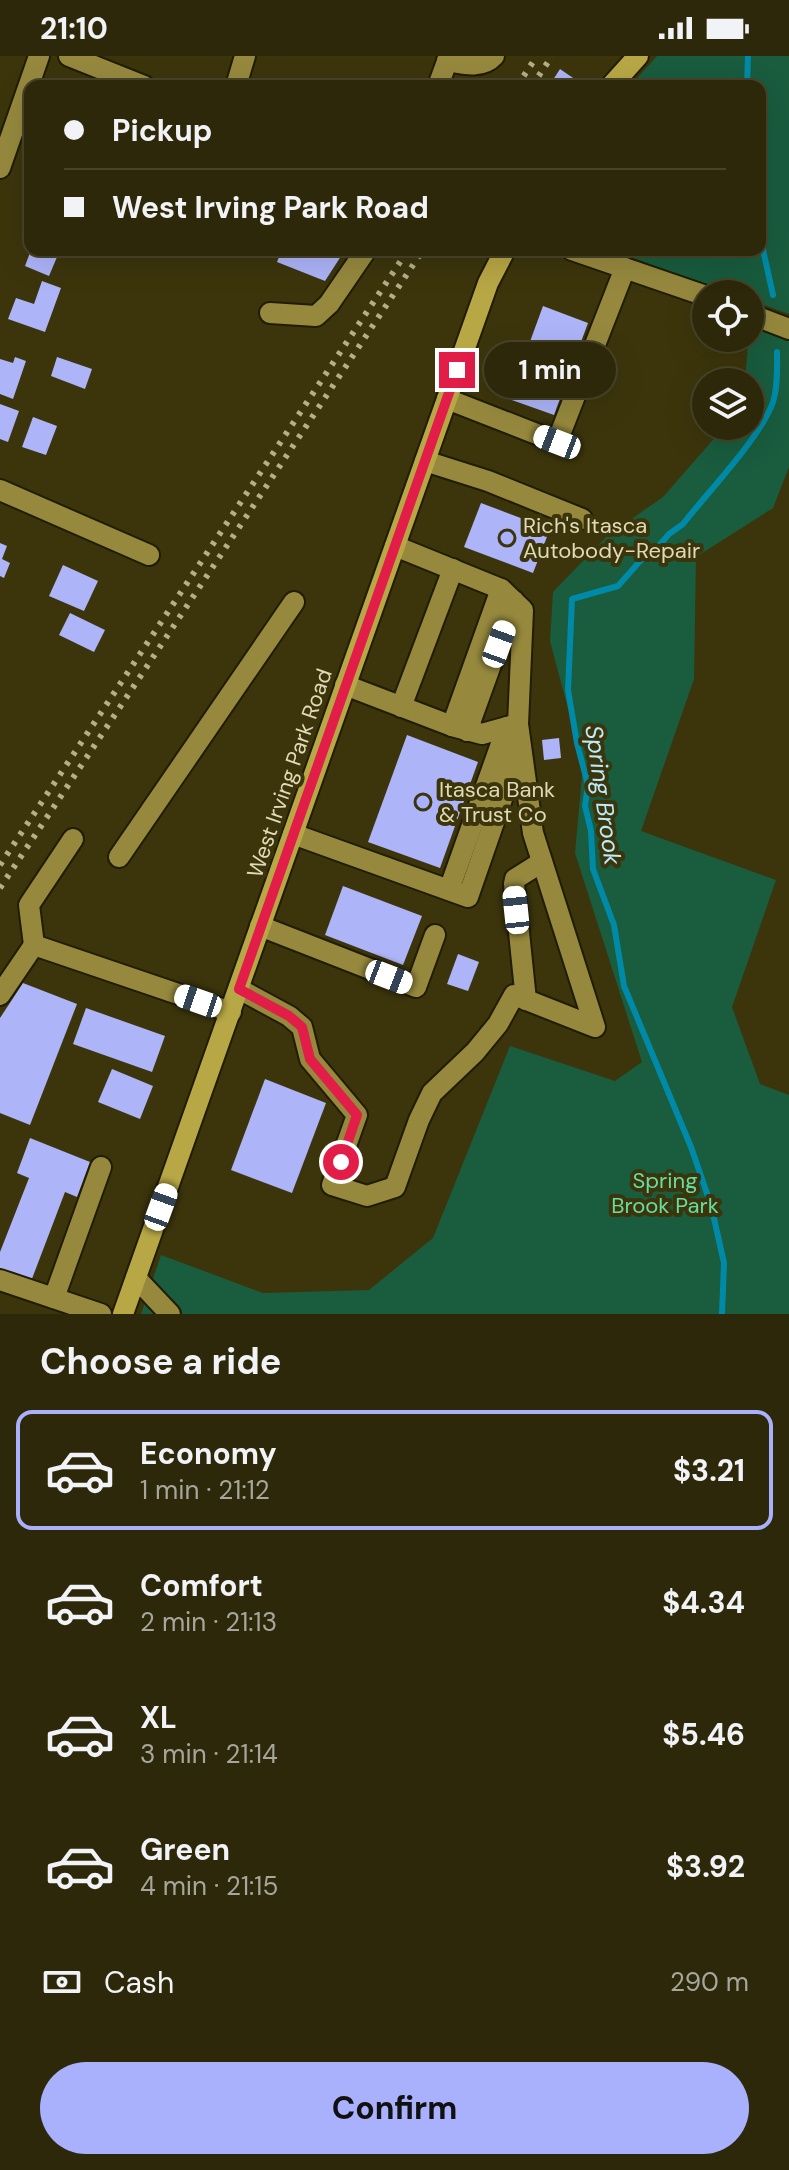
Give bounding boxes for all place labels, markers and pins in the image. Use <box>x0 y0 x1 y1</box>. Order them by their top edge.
place label: Rich's Itasca Autobody-Repair <box>523 511 700 565</box>
marker: Rich's Itasca Autobody-Repair <box>498 529 516 547</box>
place label: Itasca Bank & Trust Co <box>439 775 555 829</box>
marker: Itasca Bank & Trust Co <box>414 793 432 811</box>

